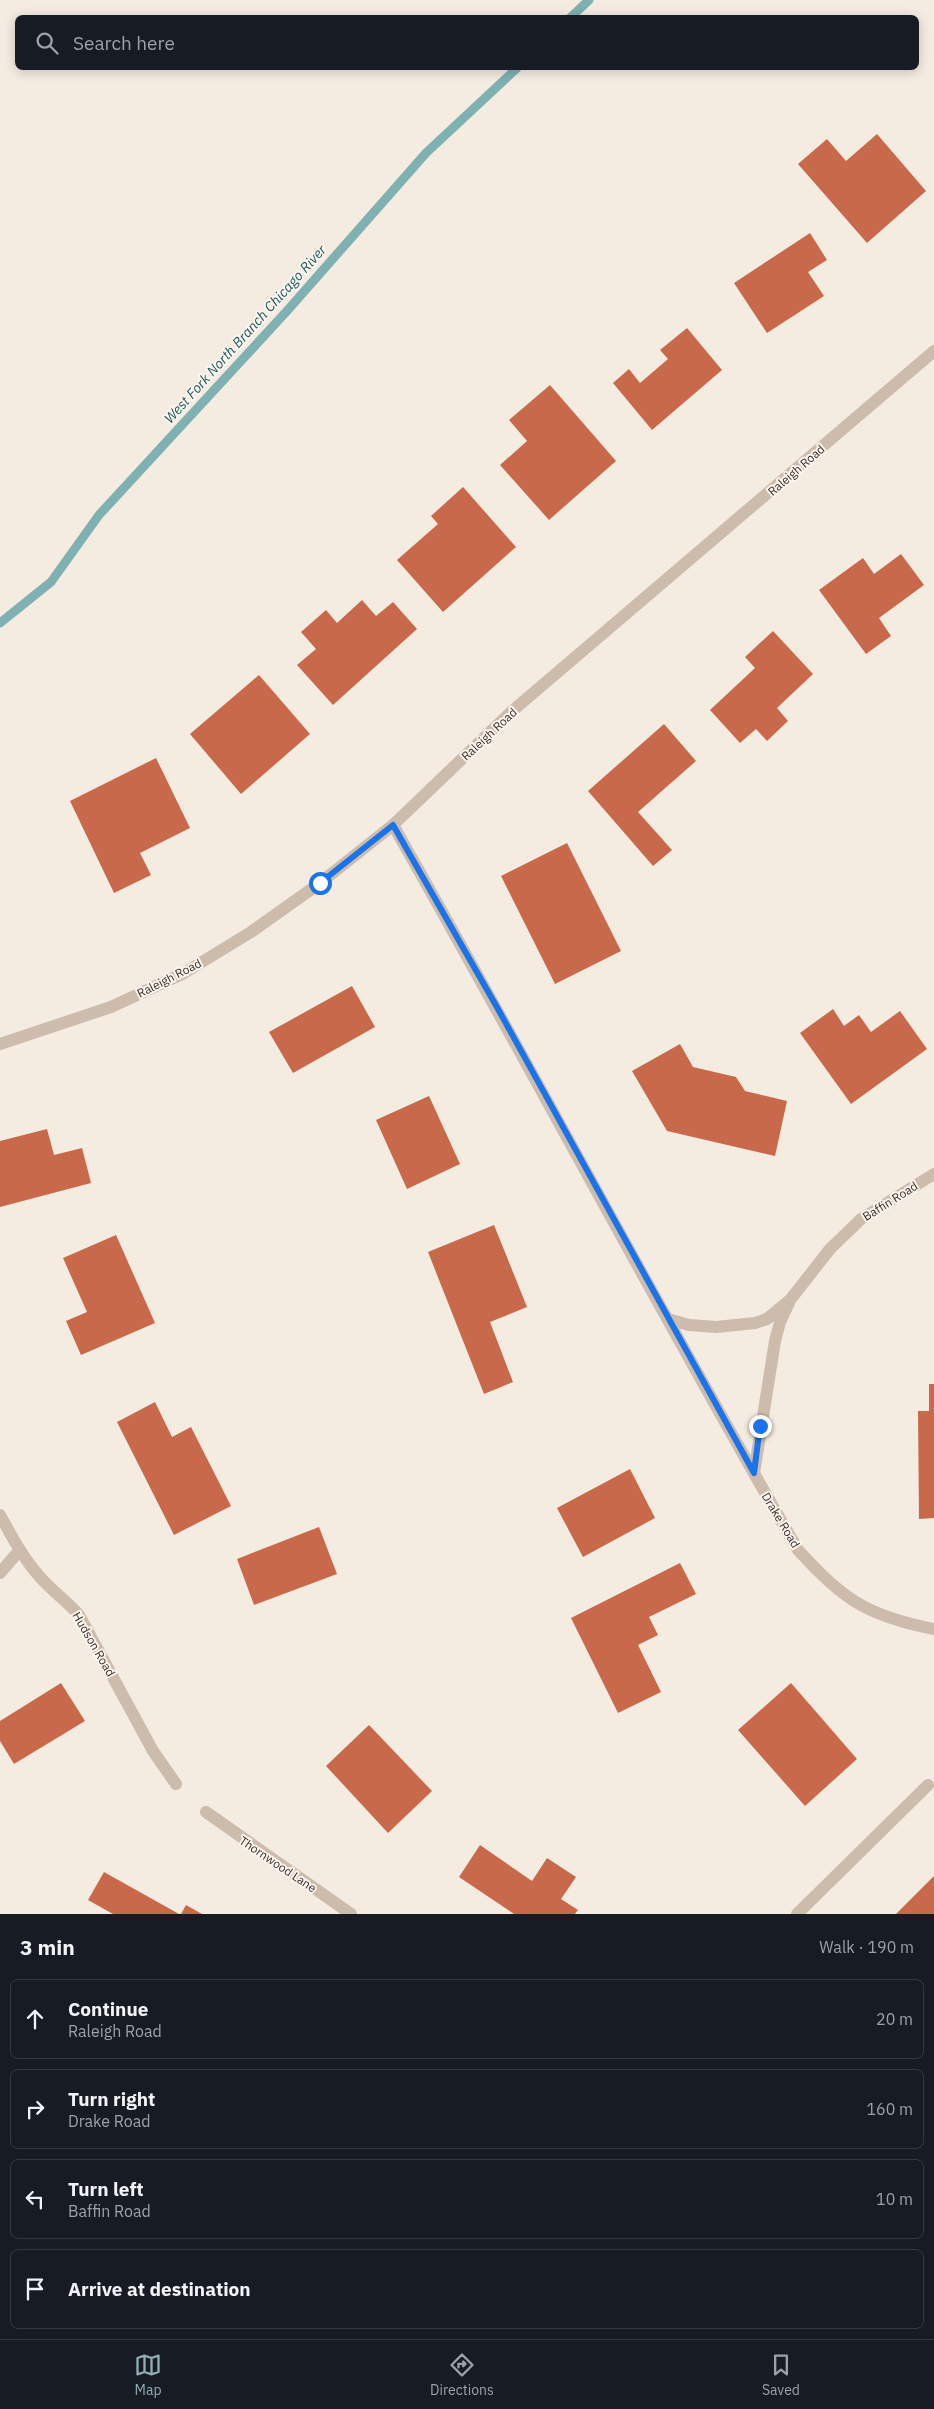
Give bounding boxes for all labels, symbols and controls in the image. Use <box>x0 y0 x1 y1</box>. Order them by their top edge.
search box <box>15 15 919 70</box>
icon: search <box>33 29 61 57</box>
text: Search here <box>73 31 175 55</box>
water label: West Fork North Branch Chicago River <box>160 240 331 427</box>
street label: Raleigh Road <box>765 441 827 499</box>
street label: Raleigh Road <box>458 705 520 763</box>
route start <box>309 872 332 895</box>
street label: Raleigh Road <box>134 955 204 1001</box>
street label: Baffin Road <box>860 1178 920 1224</box>
route end <box>749 1415 772 1438</box>
street label: Drake Road <box>759 1490 803 1550</box>
street label: Hudson Road <box>69 1609 119 1679</box>
street label: Thornwood Lane <box>237 1833 320 1896</box>
text: 3 min <box>20 1933 75 1961</box>
text: Walk · 190 m <box>819 1937 914 1957</box>
text: Continue <box>68 1997 148 2021</box>
icon: ahead <box>21 2005 49 2033</box>
text: 20 m <box>876 2009 913 2029</box>
text: Raleigh Road <box>68 2021 162 2041</box>
text: Turn right <box>68 2087 155 2111</box>
icon: right <box>21 2095 49 2123</box>
text: 160 m <box>866 2099 913 2119</box>
text: Drake Road <box>68 2111 151 2131</box>
text: Turn left <box>68 2177 144 2201</box>
icon: left <box>21 2185 49 2213</box>
text: 10 m <box>876 2189 913 2209</box>
text: Baffin Road <box>68 2201 151 2221</box>
icon: arrive <box>21 2275 49 2303</box>
text: Arrive at destination <box>68 2277 251 2301</box>
tab: Map <box>134 2351 162 2399</box>
tab: Directions <box>430 2351 494 2399</box>
tab: Saved <box>762 2351 800 2399</box>

